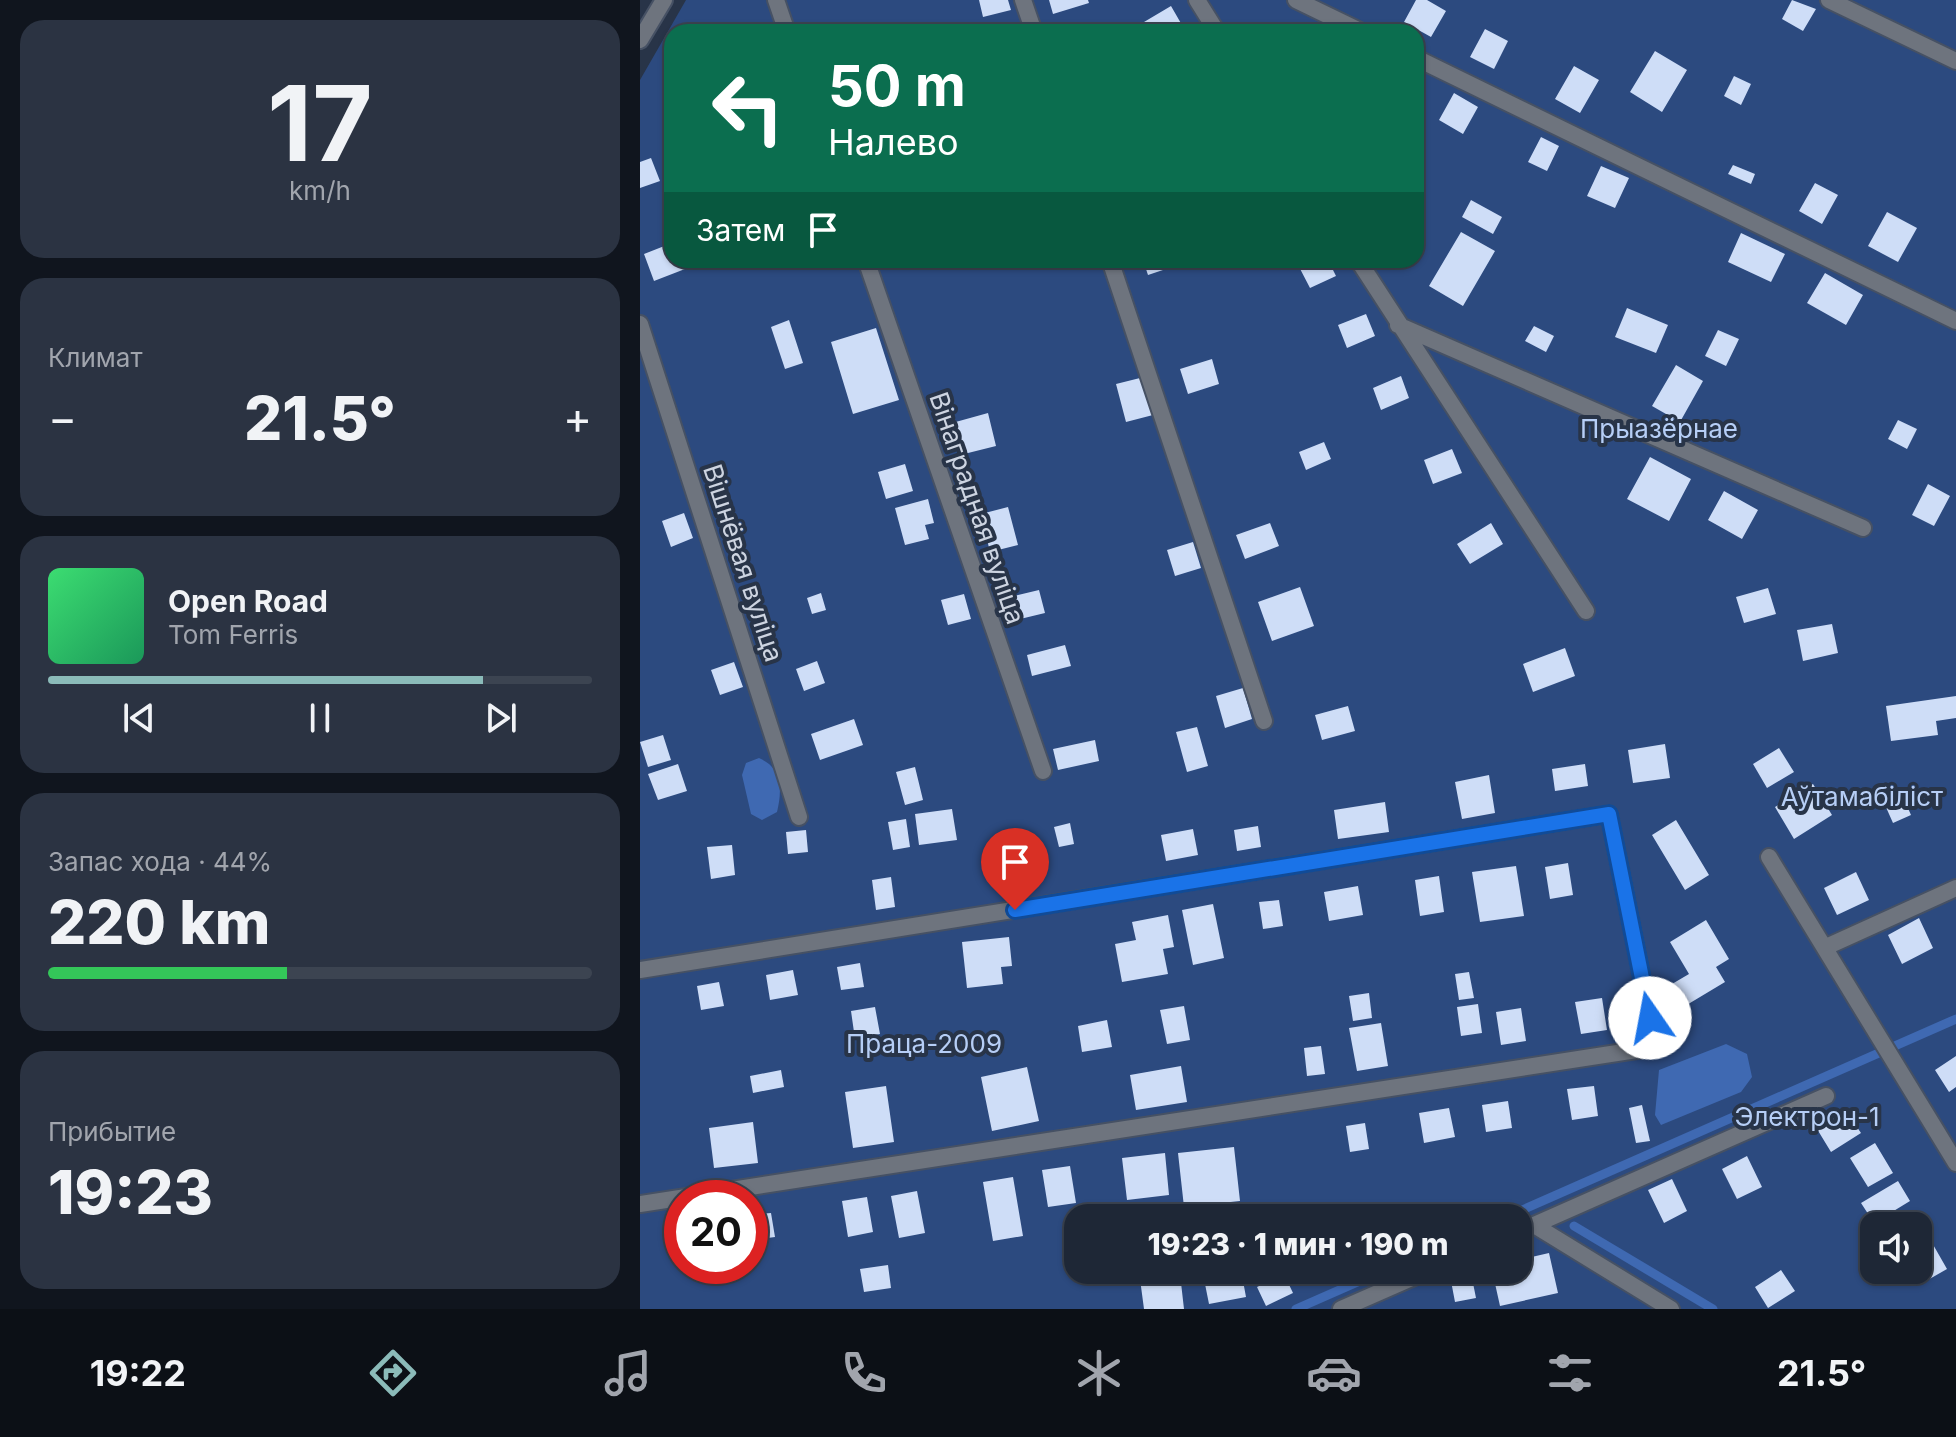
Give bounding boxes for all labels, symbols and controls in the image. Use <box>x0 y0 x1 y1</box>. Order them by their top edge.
text: 50 m <box>828 52 966 120</box>
icon: left <box>696 56 800 160</box>
text: 17 <box>267 60 373 186</box>
text: Налево <box>828 120 959 164</box>
text: km/h <box>289 175 351 206</box>
icon: arrive <box>801 208 845 252</box>
text: Затем <box>696 212 785 248</box>
text: Климат <box>48 342 143 373</box>
text: 21.5° <box>244 382 396 454</box>
street label: Вінаградная вуліца <box>923 388 1032 628</box>
text: − <box>48 391 77 445</box>
text: + <box>563 391 592 445</box>
park label: Прыазёрнае <box>1580 413 1738 444</box>
street label: Вішнёвая вуліца <box>697 460 790 665</box>
text: Open Road <box>168 583 328 619</box>
text: Tom Ferris <box>168 619 298 650</box>
icon: previous <box>117 696 161 740</box>
icon: pause <box>298 696 342 740</box>
icon: next <box>479 696 523 740</box>
park label: Аўтамабіліст <box>1781 781 1943 812</box>
pin <box>981 828 1049 910</box>
icon: arrive <box>993 840 1037 884</box>
text: Запас хода · 44% <box>48 846 272 877</box>
text: 220 km <box>48 886 270 958</box>
position arrow <box>1608 976 1692 1060</box>
park label: Праца-2009 <box>846 1028 1002 1059</box>
park label: Электрон-1 <box>1734 1101 1880 1132</box>
text: Прибытие <box>48 1116 176 1147</box>
text: 19:23 <box>48 1156 213 1228</box>
speed limit sign: 20 <box>664 1180 768 1284</box>
map controls <box>1860 1212 1932 1284</box>
button: sound <box>1860 1212 1932 1284</box>
text: 19:23 · 1 мин · 190 m <box>1148 1226 1448 1262</box>
icon: directions <box>365 1345 421 1401</box>
icon: music <box>600 1345 656 1401</box>
icon: phone <box>836 1345 892 1401</box>
icon: climate <box>1071 1345 1127 1401</box>
icon: car <box>1306 1345 1362 1401</box>
icon: filters <box>1542 1345 1598 1401</box>
text: 19:22 <box>90 1351 186 1395</box>
text: 21.5° <box>1777 1351 1866 1395</box>

